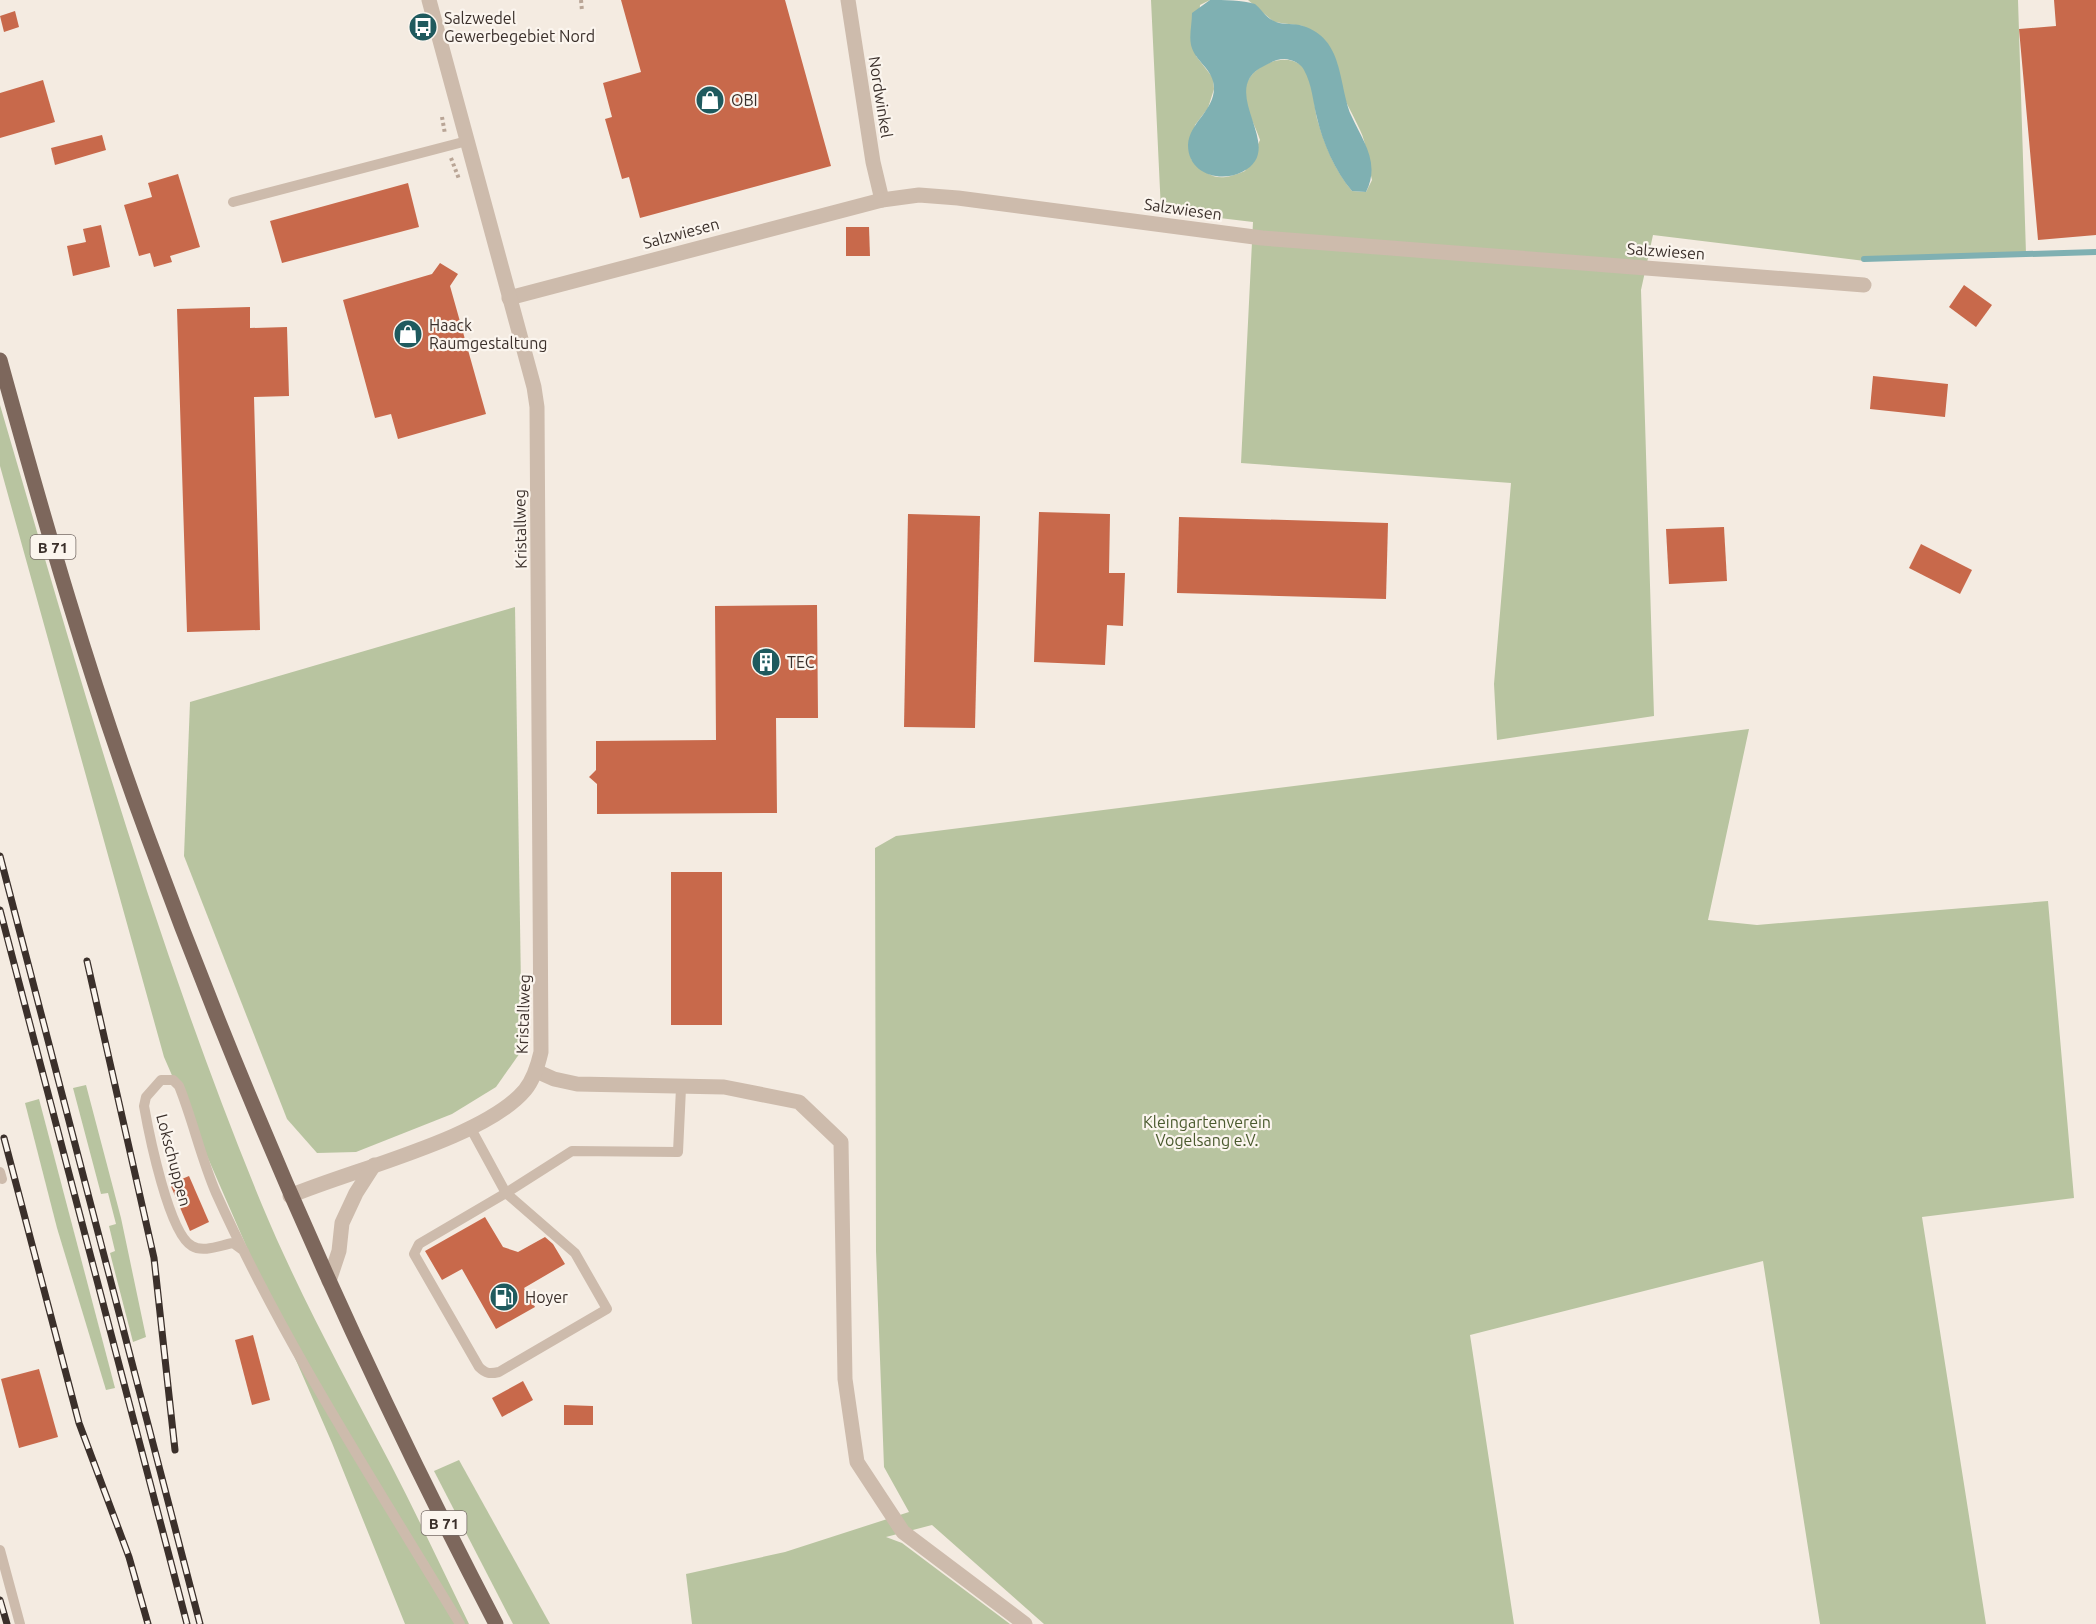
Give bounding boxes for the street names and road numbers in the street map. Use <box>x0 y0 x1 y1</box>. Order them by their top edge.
street label: Nordwinkel <box>866 55 896 139</box>
street label: Salzwiesen <box>1143 195 1223 223</box>
street label: Salzwiesen <box>641 214 721 252</box>
street label: Salzwiesen <box>1626 239 1706 263</box>
street label: Kristallweg <box>510 489 530 569</box>
road number: B 71 <box>31 535 76 559</box>
street label: Kristallweg <box>513 974 533 1054</box>
street label: Lokschuppen <box>153 1112 195 1208</box>
road number: B 71 <box>422 1511 466 1535</box>

